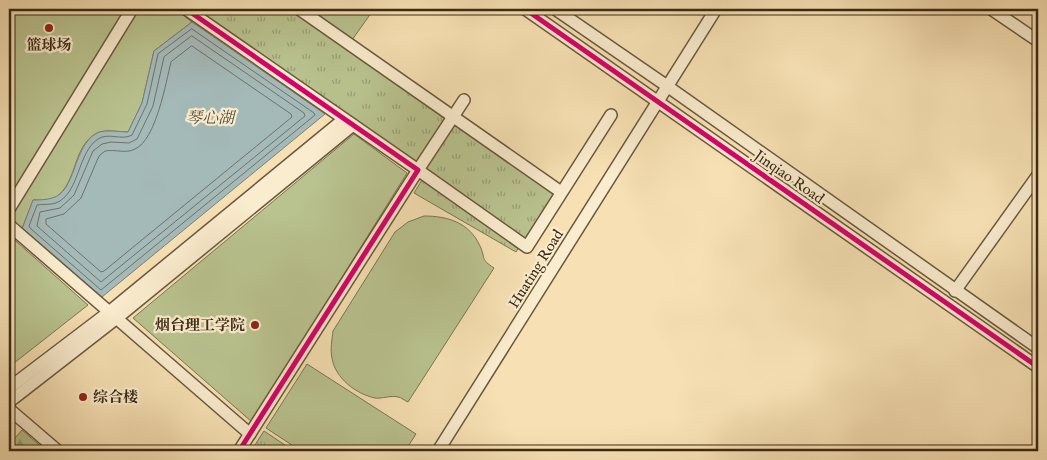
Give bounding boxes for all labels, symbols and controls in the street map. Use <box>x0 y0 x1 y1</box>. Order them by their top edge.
marker: 篮球场 <box>43 22 55 34</box>
place label: 篮球场 <box>26 36 72 55</box>
water label: 琴心湖 <box>186 109 237 129</box>
street label: Jinqiao Road <box>749 145 829 209</box>
street label: Huating Road <box>504 225 568 312</box>
place label: 烟台理工学院 <box>155 316 245 335</box>
marker: 烟台理工学院 <box>249 319 261 331</box>
place label: 综合楼 <box>93 388 138 407</box>
marker: 综合楼 <box>77 391 89 403</box>

